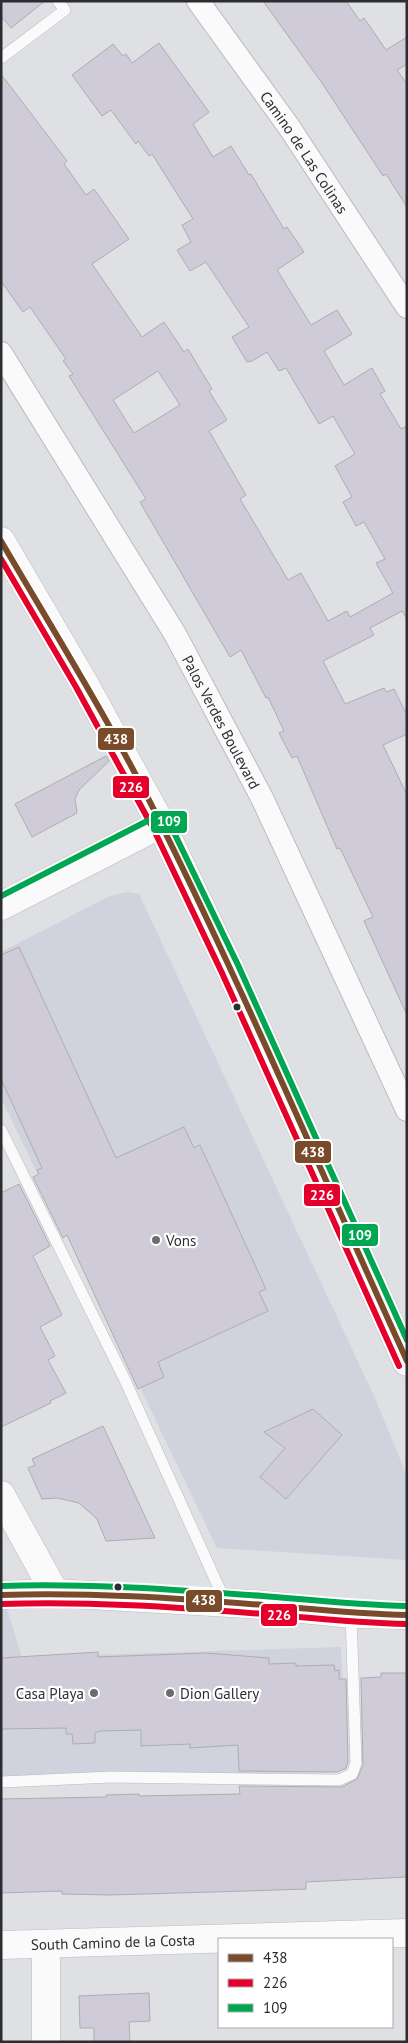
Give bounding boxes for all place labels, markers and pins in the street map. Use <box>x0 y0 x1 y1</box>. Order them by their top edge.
unlabelled marker <box>232 1002 242 1012</box>
place label: Vons <box>165 1231 196 1250</box>
marker: Vons <box>150 1234 162 1246</box>
unlabelled marker <box>113 1582 123 1592</box>
place label: Casa Playa <box>16 1684 84 1703</box>
place label: Dion Gallery <box>180 1684 259 1703</box>
marker: Casa Playa <box>88 1687 100 1699</box>
marker: Dion Gallery <box>164 1687 176 1699</box>

